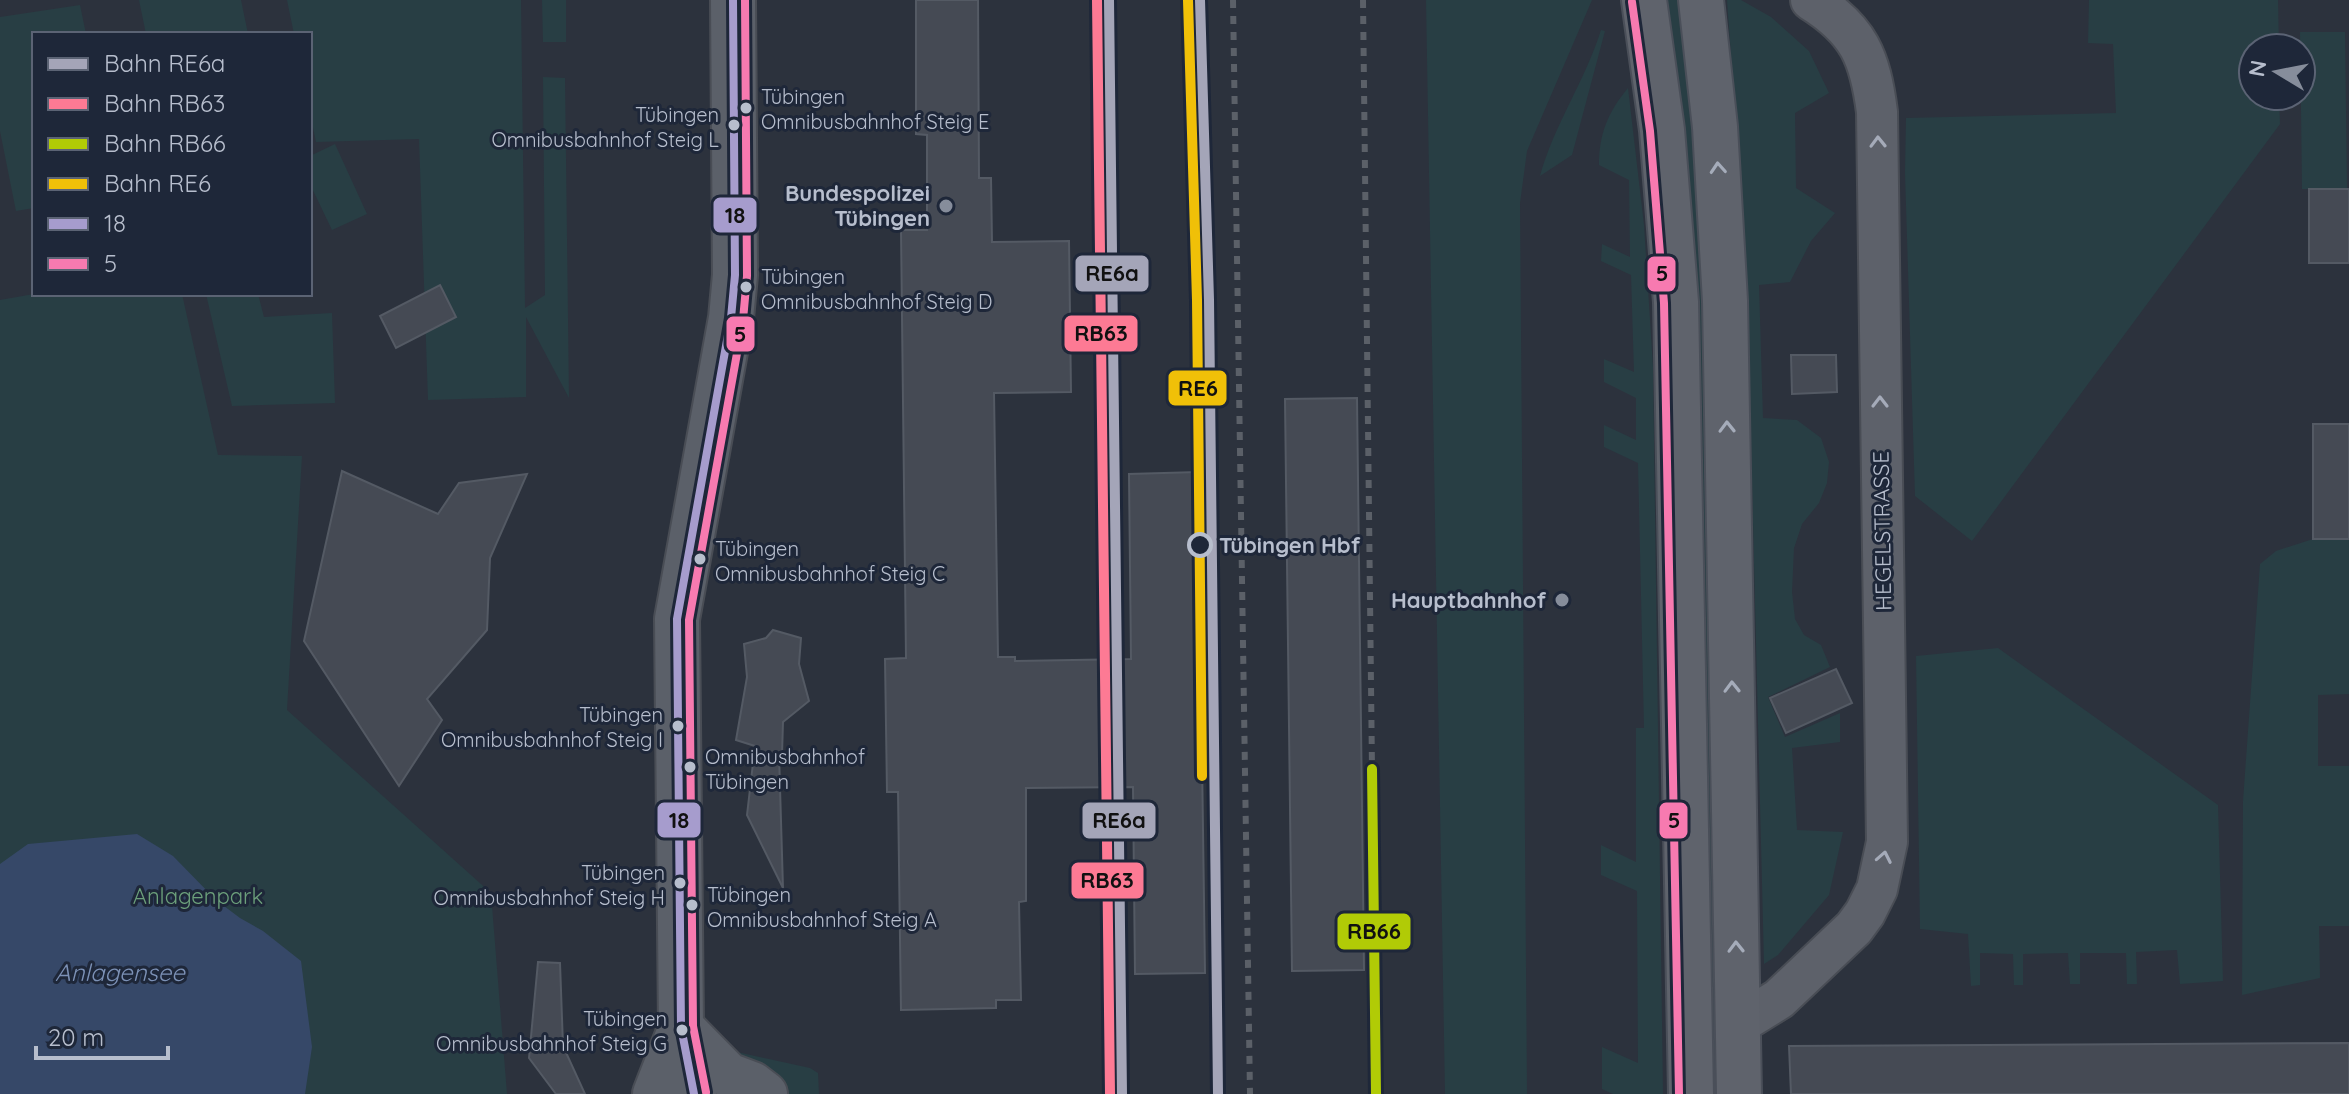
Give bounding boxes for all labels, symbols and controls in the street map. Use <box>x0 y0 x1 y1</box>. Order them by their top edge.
legend <box>32 32 312 296</box>
north arrow <box>2237 32 2317 112</box>
text: Bahn RE6a <box>104 48 225 78</box>
text: N <box>2242 58 2272 79</box>
place label: Tübingen Omnibusbahnhof Steig E <box>761 84 989 134</box>
text: Bahn RB63 <box>104 88 225 118</box>
marker: Tübingen Omnibusbahnhof Steig E <box>738 100 754 116</box>
place label: Tübingen Omnibusbahnhof Steig L <box>491 102 719 152</box>
marker: Tübingen Omnibusbahnhof Steig L <box>726 117 742 133</box>
text: Bahn RB66 <box>104 128 226 158</box>
one-way arrow <box>1869 135 1886 148</box>
one-way arrow <box>1710 161 1727 174</box>
text: Bahn RE6 <box>104 168 211 198</box>
place label: Bundespolizei Tübingen <box>785 179 930 232</box>
line badge: 18 <box>712 196 758 234</box>
marker: Bundespolizei Tübingen <box>937 197 955 215</box>
text: 18 <box>725 201 745 229</box>
text: 18 <box>104 208 126 238</box>
text: 5 <box>104 248 117 278</box>
line badge: RE6a <box>1074 254 1150 293</box>
line badge: 5 <box>1646 255 1677 293</box>
text: RE6a <box>1085 259 1139 287</box>
text: 5 <box>1656 259 1668 287</box>
place label: Tübingen Omnibusbahnhof Steig D <box>761 264 992 314</box>
marker: Tübingen Omnibusbahnhof Steig D <box>738 279 754 295</box>
line badge: RB63 <box>1063 314 1139 353</box>
line badge: 5 <box>725 315 756 353</box>
text: RB63 <box>1074 319 1128 347</box>
text: 5 <box>734 320 746 348</box>
line badge: RE6 <box>1167 369 1228 407</box>
text: RE6 <box>1178 374 1218 402</box>
one-way arrow <box>1871 395 1889 408</box>
one-way arrow <box>1718 420 1736 433</box>
street label: HEGELSTRASSE <box>1867 451 1897 611</box>
place label: Tübingen Hbf <box>1219 531 1361 559</box>
marker: Tübingen Hbf <box>1188 533 1212 557</box>
place label: Tübingen Omnibusbahnhof Steig C <box>715 536 945 586</box>
marker: Tübingen Omnibusbahnhof Steig C <box>692 551 708 567</box>
place label: Hauptbahnhof <box>1391 586 1546 614</box>
marker: Hauptbahnhof <box>1553 591 1571 609</box>
one-way arrow <box>1723 680 1740 693</box>
place label: Tübingen Omnibusbahnhof Steig I <box>441 702 663 752</box>
marker: Tübingen Omnibusbahnhof Steig I <box>670 718 686 734</box>
place label: Omnibusbahnhof Tübingen <box>705 744 865 794</box>
marker: Omnibusbahnhof Tübingen <box>682 759 698 775</box>
line badge: 18 <box>656 801 702 839</box>
line badge: RE6a <box>1081 801 1157 840</box>
line badge: 5 <box>1658 801 1689 840</box>
text: 18 <box>669 806 689 834</box>
text: RE6a <box>1092 806 1146 834</box>
text: 5 <box>1668 806 1680 834</box>
one-way arrow <box>1874 850 1891 864</box>
place label: Tübingen Omnibusbahnhof Steig H <box>434 860 665 910</box>
line badge: RB63 <box>1070 861 1145 900</box>
text: RB63 <box>1080 866 1134 894</box>
marker: Tübingen Omnibusbahnhof Steig H <box>672 875 688 891</box>
park label: Anlagenpark <box>133 882 263 910</box>
place label: Tübingen Omnibusbahnhof Steig A <box>707 882 937 932</box>
marker: Tübingen Omnibusbahnhof Steig A <box>684 897 700 913</box>
line badge: RB66 <box>1336 912 1412 951</box>
text: RB66 <box>1347 917 1401 945</box>
one-way arrow <box>1727 940 1745 953</box>
water label: Anlagensee <box>55 957 186 987</box>
place label: Tübingen Omnibusbahnhof Steig G <box>436 1006 667 1056</box>
scale bar <box>36 1010 168 1060</box>
text: 20 m <box>48 1022 104 1052</box>
marker: Tübingen Omnibusbahnhof Steig G <box>674 1022 690 1038</box>

